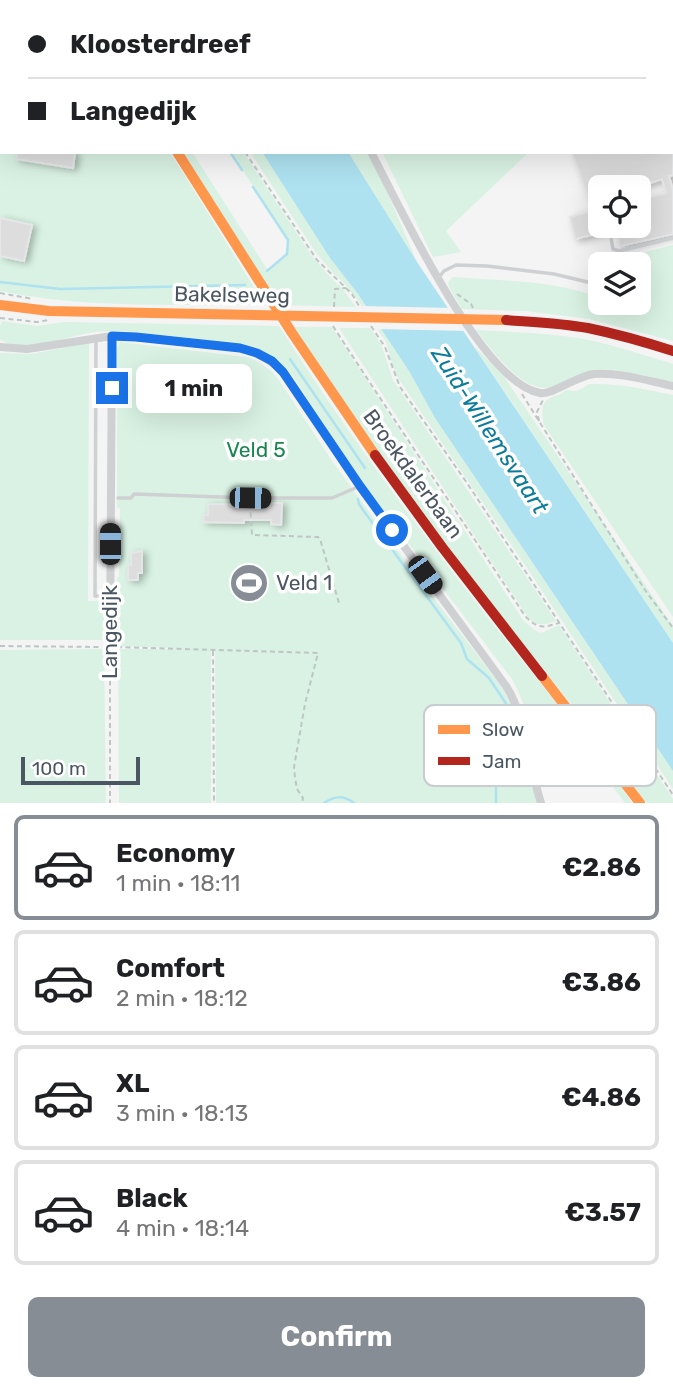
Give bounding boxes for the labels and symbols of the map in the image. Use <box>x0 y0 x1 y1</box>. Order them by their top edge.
street label: Bakelseweg <box>174 281 290 308</box>
water label: Zuid-Willemsvaart <box>425 340 555 520</box>
callout: 1 min <box>136 364 252 412</box>
route end <box>96 372 128 404</box>
street label: Broekdalerbaan <box>358 404 469 543</box>
park label: Veld 5 <box>226 437 286 462</box>
car <box>229 487 272 509</box>
route start <box>376 514 408 546</box>
car <box>100 523 121 565</box>
car <box>405 552 446 598</box>
sports icon: Veld 1 <box>228 562 270 604</box>
place label: Veld 1 <box>276 570 332 595</box>
street label: Langedijk <box>97 585 122 679</box>
legend <box>424 705 656 786</box>
text: Slow <box>482 718 524 741</box>
text: Jam <box>482 750 521 773</box>
scale bar <box>21 754 140 786</box>

